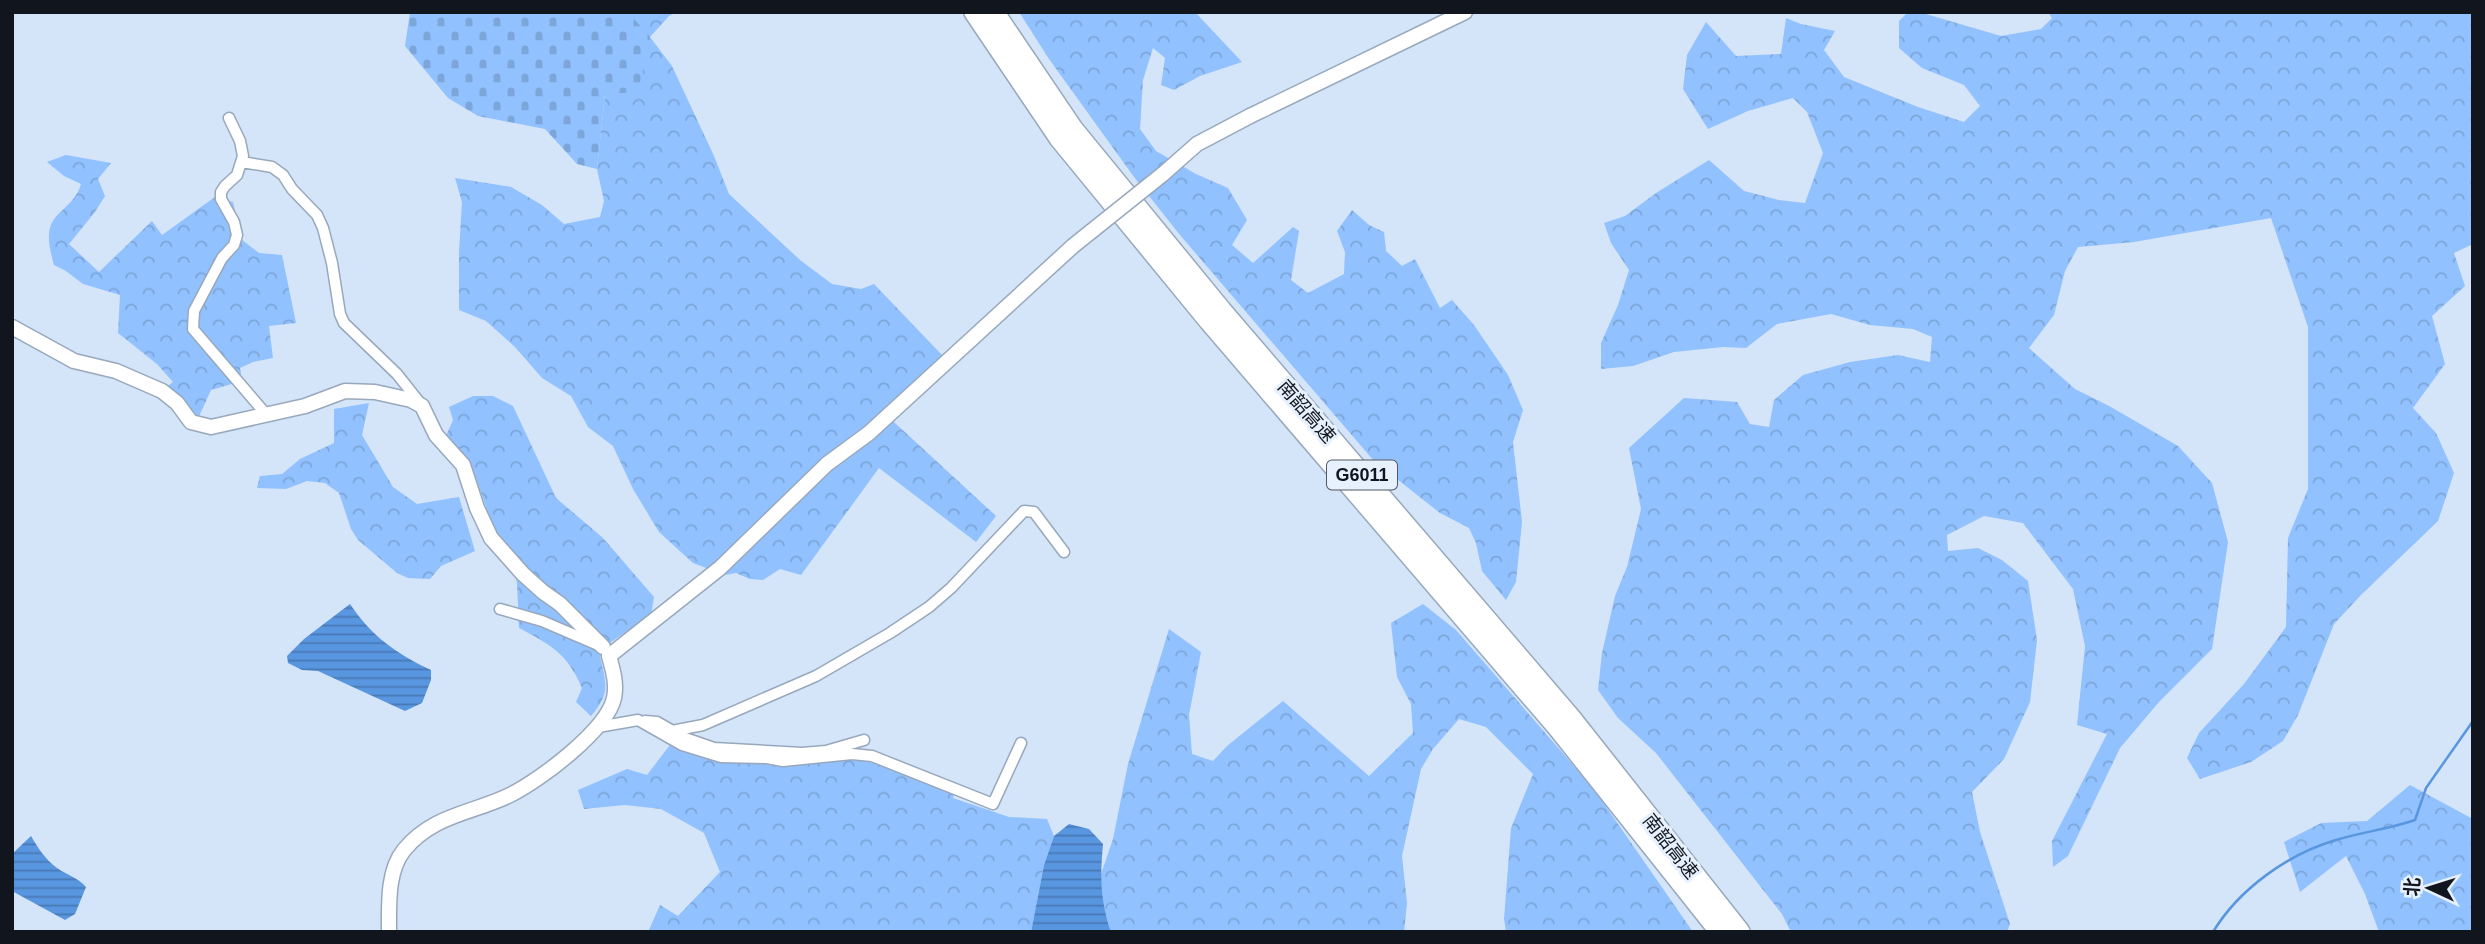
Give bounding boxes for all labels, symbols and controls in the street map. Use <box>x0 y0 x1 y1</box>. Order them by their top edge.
street label: 南韶高速 <box>1274 376 1339 447</box>
road number: G6011 <box>1327 461 1397 490</box>
street label: 南韶高速 <box>1639 810 1702 883</box>
north arrow <box>2394 853 2464 923</box>
text: 北 <box>2401 877 2424 897</box>

